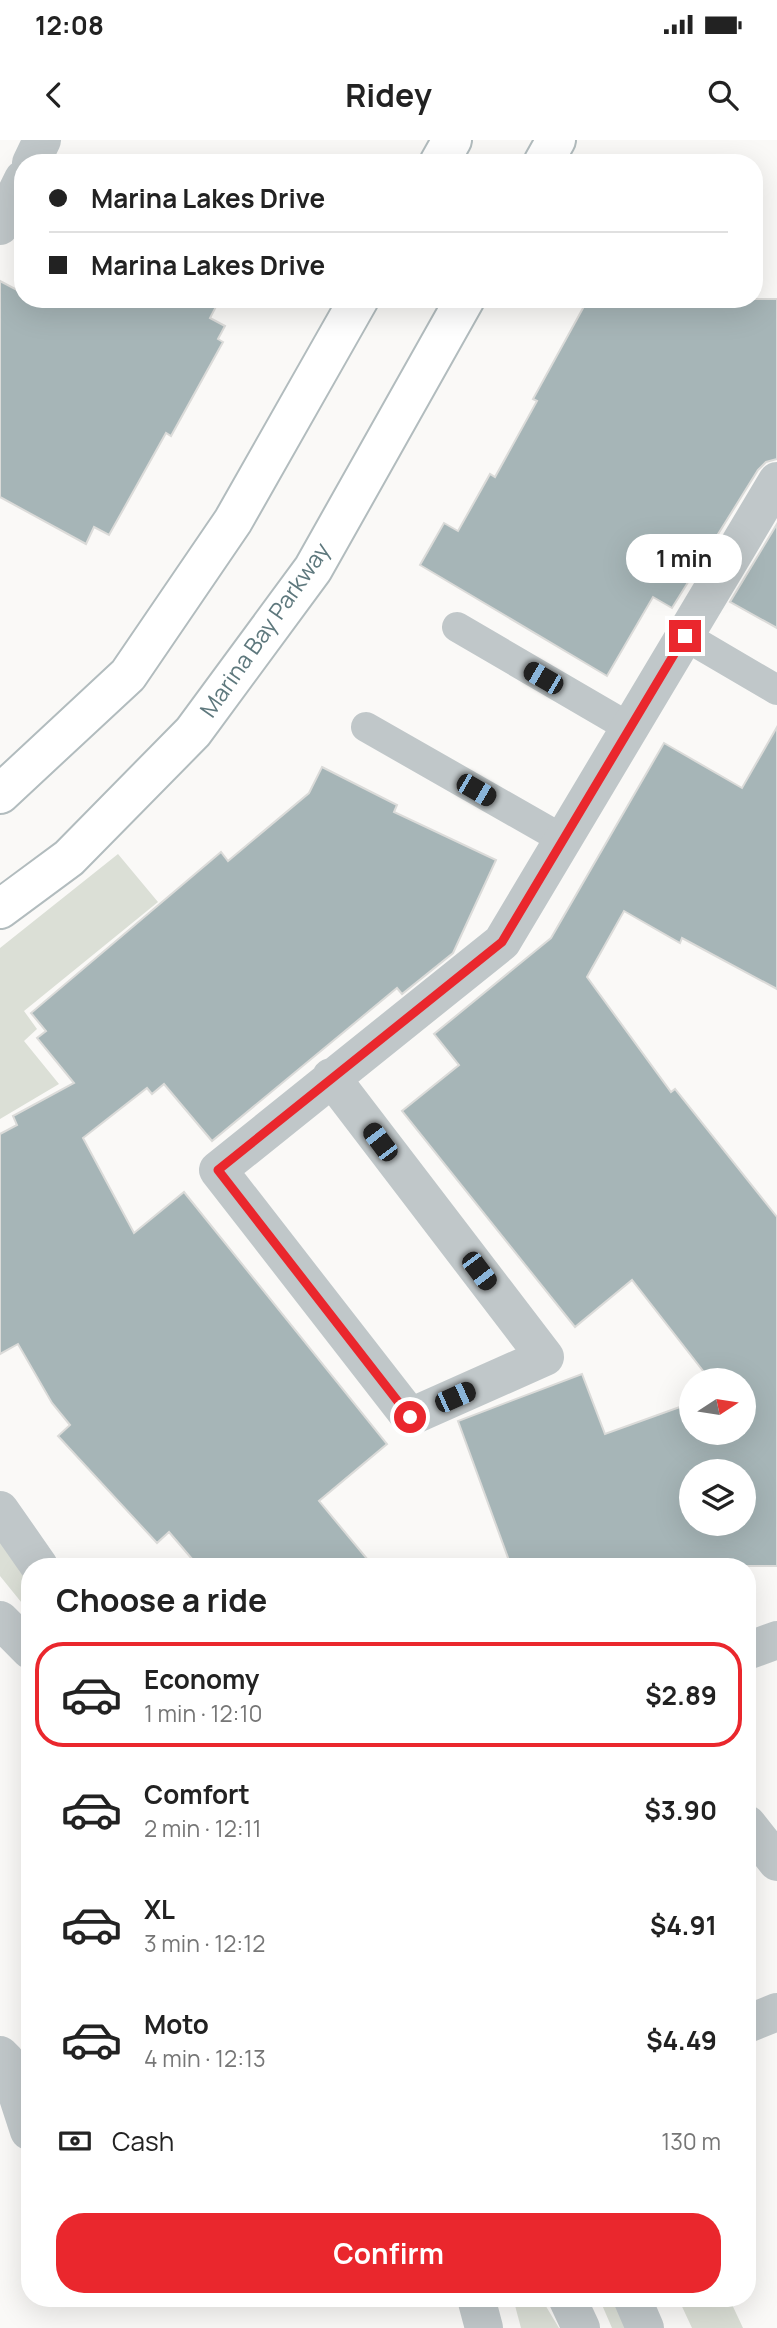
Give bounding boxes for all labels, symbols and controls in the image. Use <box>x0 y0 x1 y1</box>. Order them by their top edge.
text: 12:08 <box>35 7 104 43</box>
text: Ridey <box>345 73 432 117</box>
icon: back <box>35 76 73 114</box>
icon: search <box>704 76 742 114</box>
text: Marina Lakes Drive <box>91 180 325 216</box>
text: Marina Lakes Drive <box>91 247 325 283</box>
callout: 1 min <box>627 534 743 584</box>
street label: Marina Bay Parkway <box>192 536 337 723</box>
text: 1 min <box>656 542 712 574</box>
route end <box>669 620 701 652</box>
car <box>520 658 567 698</box>
car <box>453 770 500 810</box>
car <box>359 1119 402 1165</box>
car <box>458 1248 501 1294</box>
north arrow <box>679 1368 756 1446</box>
map controls <box>679 1368 756 1536</box>
car <box>432 1379 479 1415</box>
route start <box>394 1401 426 1433</box>
button: layers <box>679 1459 756 1536</box>
text: Choose a ride <box>56 1578 267 1622</box>
text: Economy <box>144 1661 259 1697</box>
icon: car <box>60 1663 123 1726</box>
text: $2.89 <box>645 1677 717 1713</box>
text: 1 min · 12:10 <box>144 1697 262 1729</box>
text: Comfort <box>144 1776 250 1812</box>
icon: car <box>60 1778 123 1841</box>
text: $3.90 <box>644 1792 717 1828</box>
text: 2 min · 12:11 <box>144 1812 262 1844</box>
text: XL <box>144 1891 175 1927</box>
icon: car <box>60 1893 123 1956</box>
text: $4.91 <box>650 1907 717 1943</box>
text: 3 min · 12:12 <box>144 1927 265 1959</box>
text: Moto <box>144 2006 209 2042</box>
icon: car <box>60 2008 123 2071</box>
text: $4.49 <box>646 2022 717 2058</box>
text: 4 min · 12:13 <box>144 2042 266 2074</box>
icon: cash <box>56 2122 94 2160</box>
text: Cash <box>112 2123 174 2159</box>
text: 130 m <box>661 2125 721 2157</box>
button: Confirm <box>56 2213 721 2293</box>

